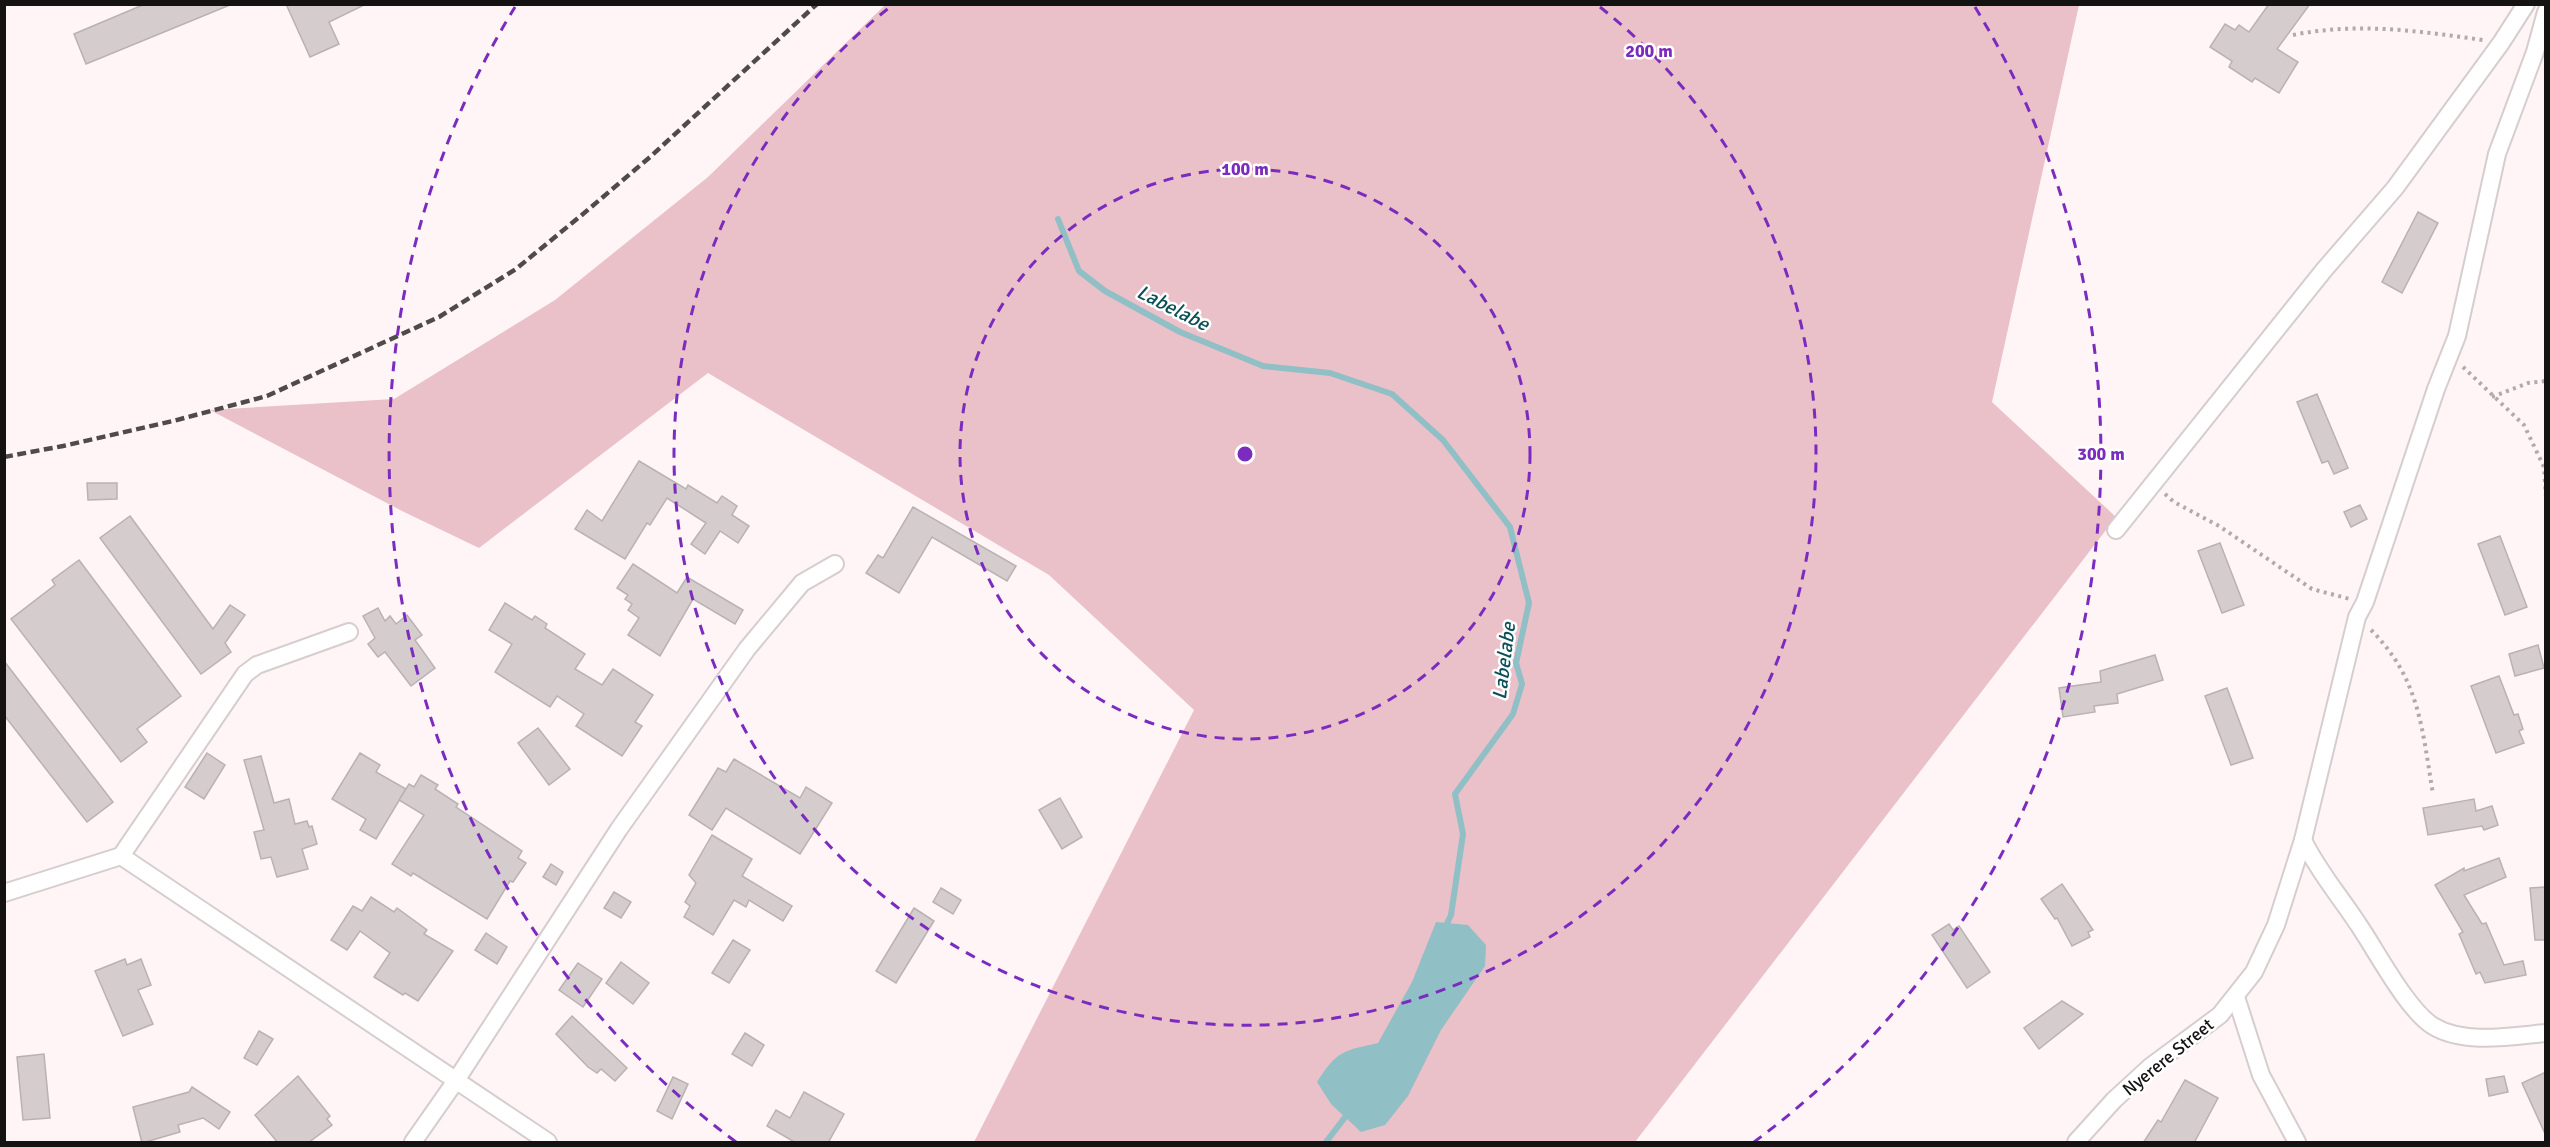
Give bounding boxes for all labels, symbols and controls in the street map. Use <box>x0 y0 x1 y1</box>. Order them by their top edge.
text: 200 m <box>1625 40 1673 62</box>
text: 100 m <box>1221 158 1269 180</box>
water label: Labelabe <box>1133 279 1214 337</box>
text: 300 m <box>2077 443 2125 465</box>
centre of rings <box>1235 444 1255 464</box>
water label: Labelabe <box>1487 620 1521 701</box>
street label: Nyerere Street <box>2118 1014 2218 1100</box>

